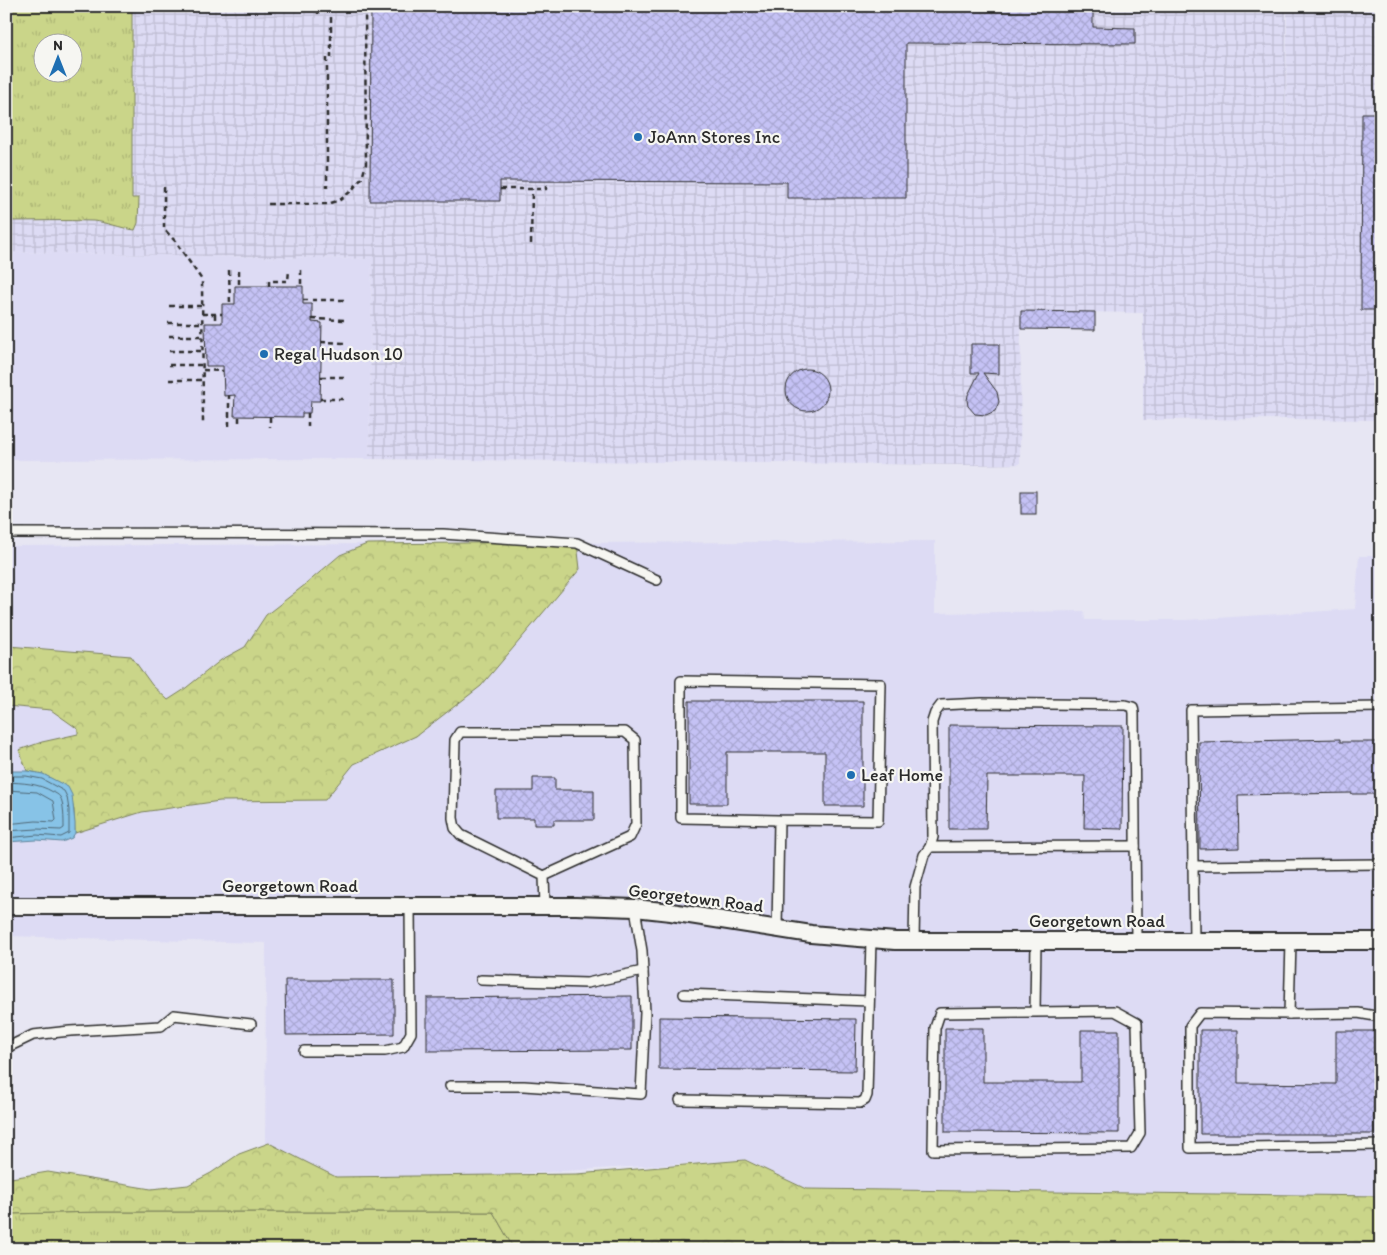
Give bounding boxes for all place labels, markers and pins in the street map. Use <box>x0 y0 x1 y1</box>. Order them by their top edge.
place label: JoAnn Stores Inc <box>648 126 780 148</box>
marker: JoAnn Stores Inc <box>632 131 644 143</box>
place label: Regal Hudson 10 <box>274 343 403 365</box>
marker: Regal Hudson 10 <box>258 348 270 360</box>
place label: Leaf Home <box>861 764 943 786</box>
marker: Leaf Home <box>845 769 857 781</box>

